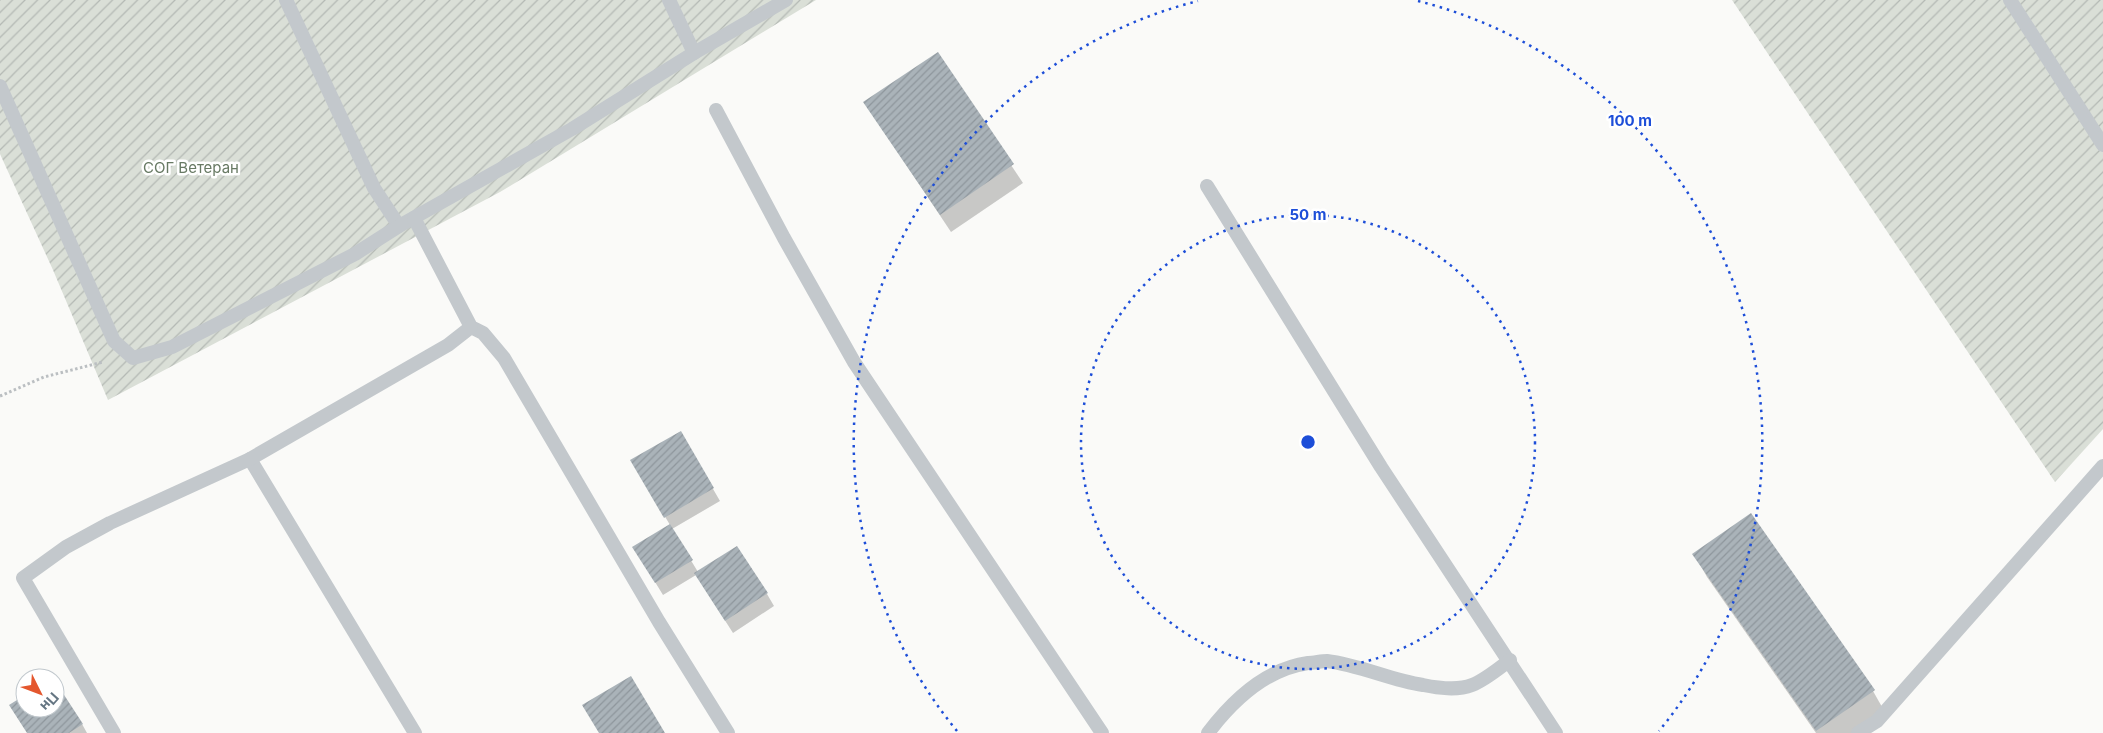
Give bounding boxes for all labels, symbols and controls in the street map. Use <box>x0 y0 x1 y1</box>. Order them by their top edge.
text: 100 m <box>1608 111 1652 130</box>
park label: СОГ Ветеран <box>143 158 239 177</box>
text: 50 m <box>1290 205 1326 224</box>
centre of rings <box>1299 433 1317 451</box>
north arrow <box>15 668 65 718</box>
text: Пн <box>37 689 63 715</box>

